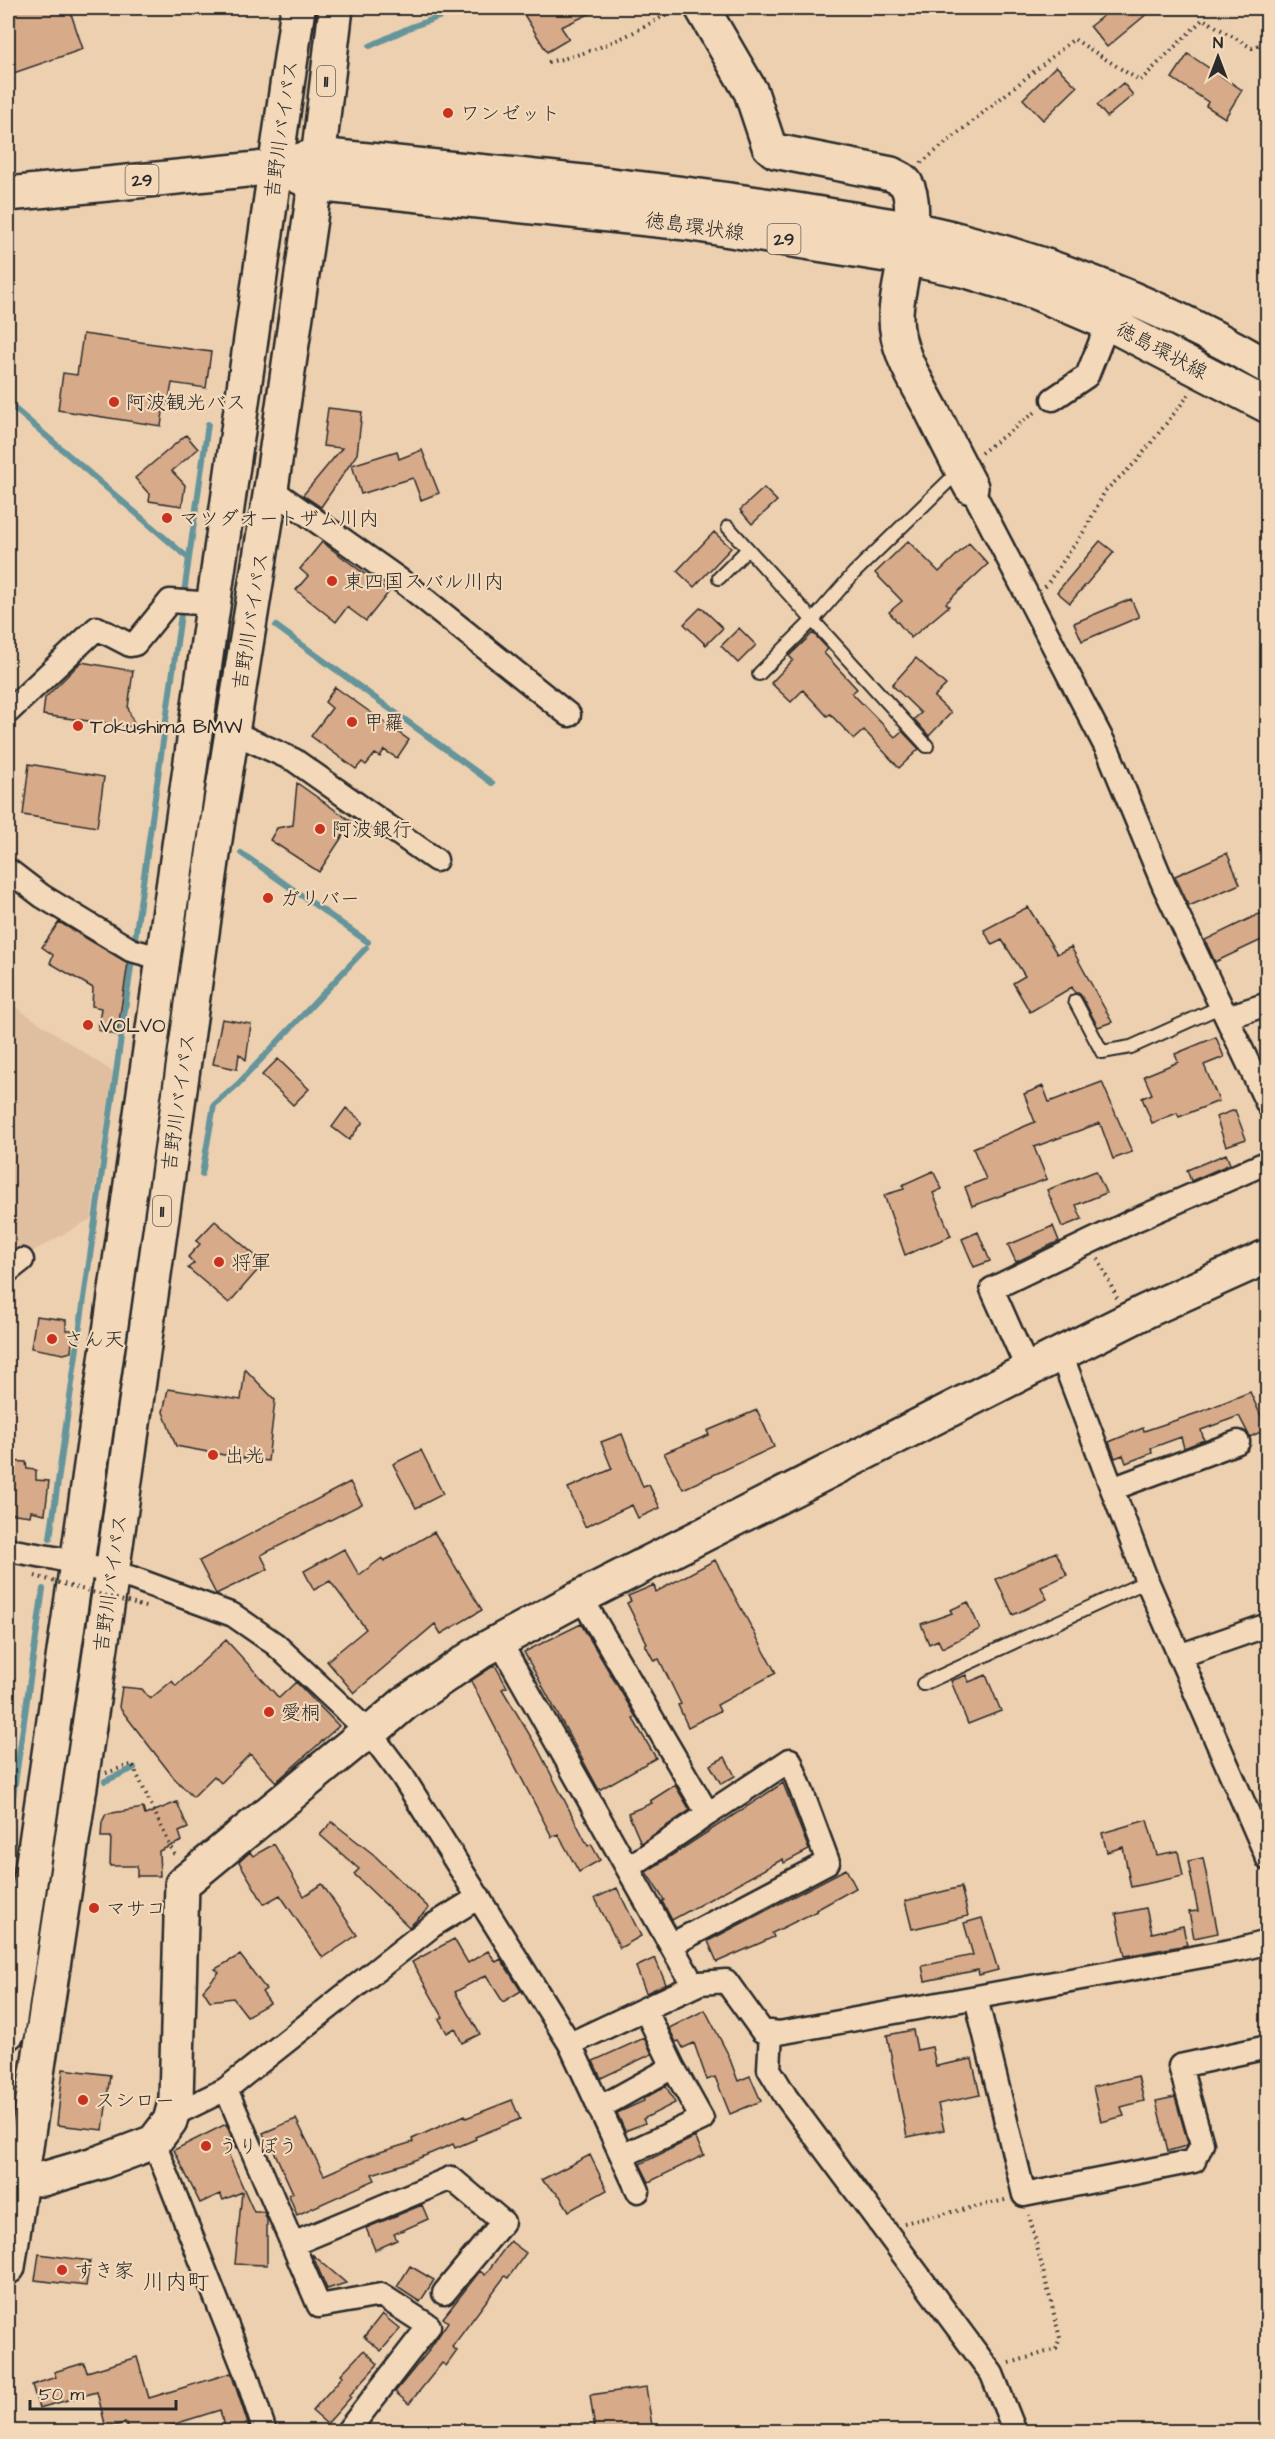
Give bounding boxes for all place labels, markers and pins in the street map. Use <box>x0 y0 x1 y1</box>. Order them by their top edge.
place label: ワンゼット <box>460 100 560 128</box>
marker: ワンゼット <box>441 106 455 120</box>
place label: 阿波観光バス <box>126 389 246 417</box>
marker: 阿波観光バス <box>107 395 121 409</box>
place label: マツダオートザム川内 <box>179 505 379 533</box>
marker: マツダオートザム川内 <box>160 511 174 525</box>
place label: 東四国スバル川内 <box>344 568 504 596</box>
marker: 東四国スバル川内 <box>325 574 339 588</box>
place label: 甲羅 <box>364 709 404 737</box>
place label: Tokushima BMW <box>90 713 243 741</box>
marker: 甲羅 <box>345 715 359 729</box>
marker: Tokushima BMW <box>71 719 85 733</box>
place label: 阿波銀行 <box>332 816 412 844</box>
marker: 阿波銀行 <box>313 822 327 836</box>
place label: ガリバー <box>280 885 360 913</box>
marker: ガリバー <box>261 891 275 905</box>
place label: VOLVO <box>100 1012 166 1040</box>
marker: VOLVO <box>81 1018 95 1032</box>
place label: 将軍 <box>231 1249 271 1277</box>
marker: 将軍 <box>212 1255 226 1269</box>
place label: さん天 <box>64 1326 124 1354</box>
marker: さん天 <box>45 1332 59 1346</box>
place label: 出光 <box>225 1442 265 1470</box>
marker: 出光 <box>206 1448 220 1462</box>
place label: 愛桐 <box>281 1699 321 1727</box>
marker: 愛桐 <box>262 1705 276 1719</box>
place label: マサコ <box>106 1895 166 1923</box>
marker: マサコ <box>87 1901 101 1915</box>
place label: スシロー <box>95 2087 175 2115</box>
marker: スシロー <box>76 2093 90 2107</box>
place label: うりぼう <box>218 2133 298 2161</box>
marker: うりぼう <box>199 2139 213 2153</box>
place label: すき家 <box>74 2257 134 2285</box>
marker: すき家 <box>55 2263 69 2277</box>

